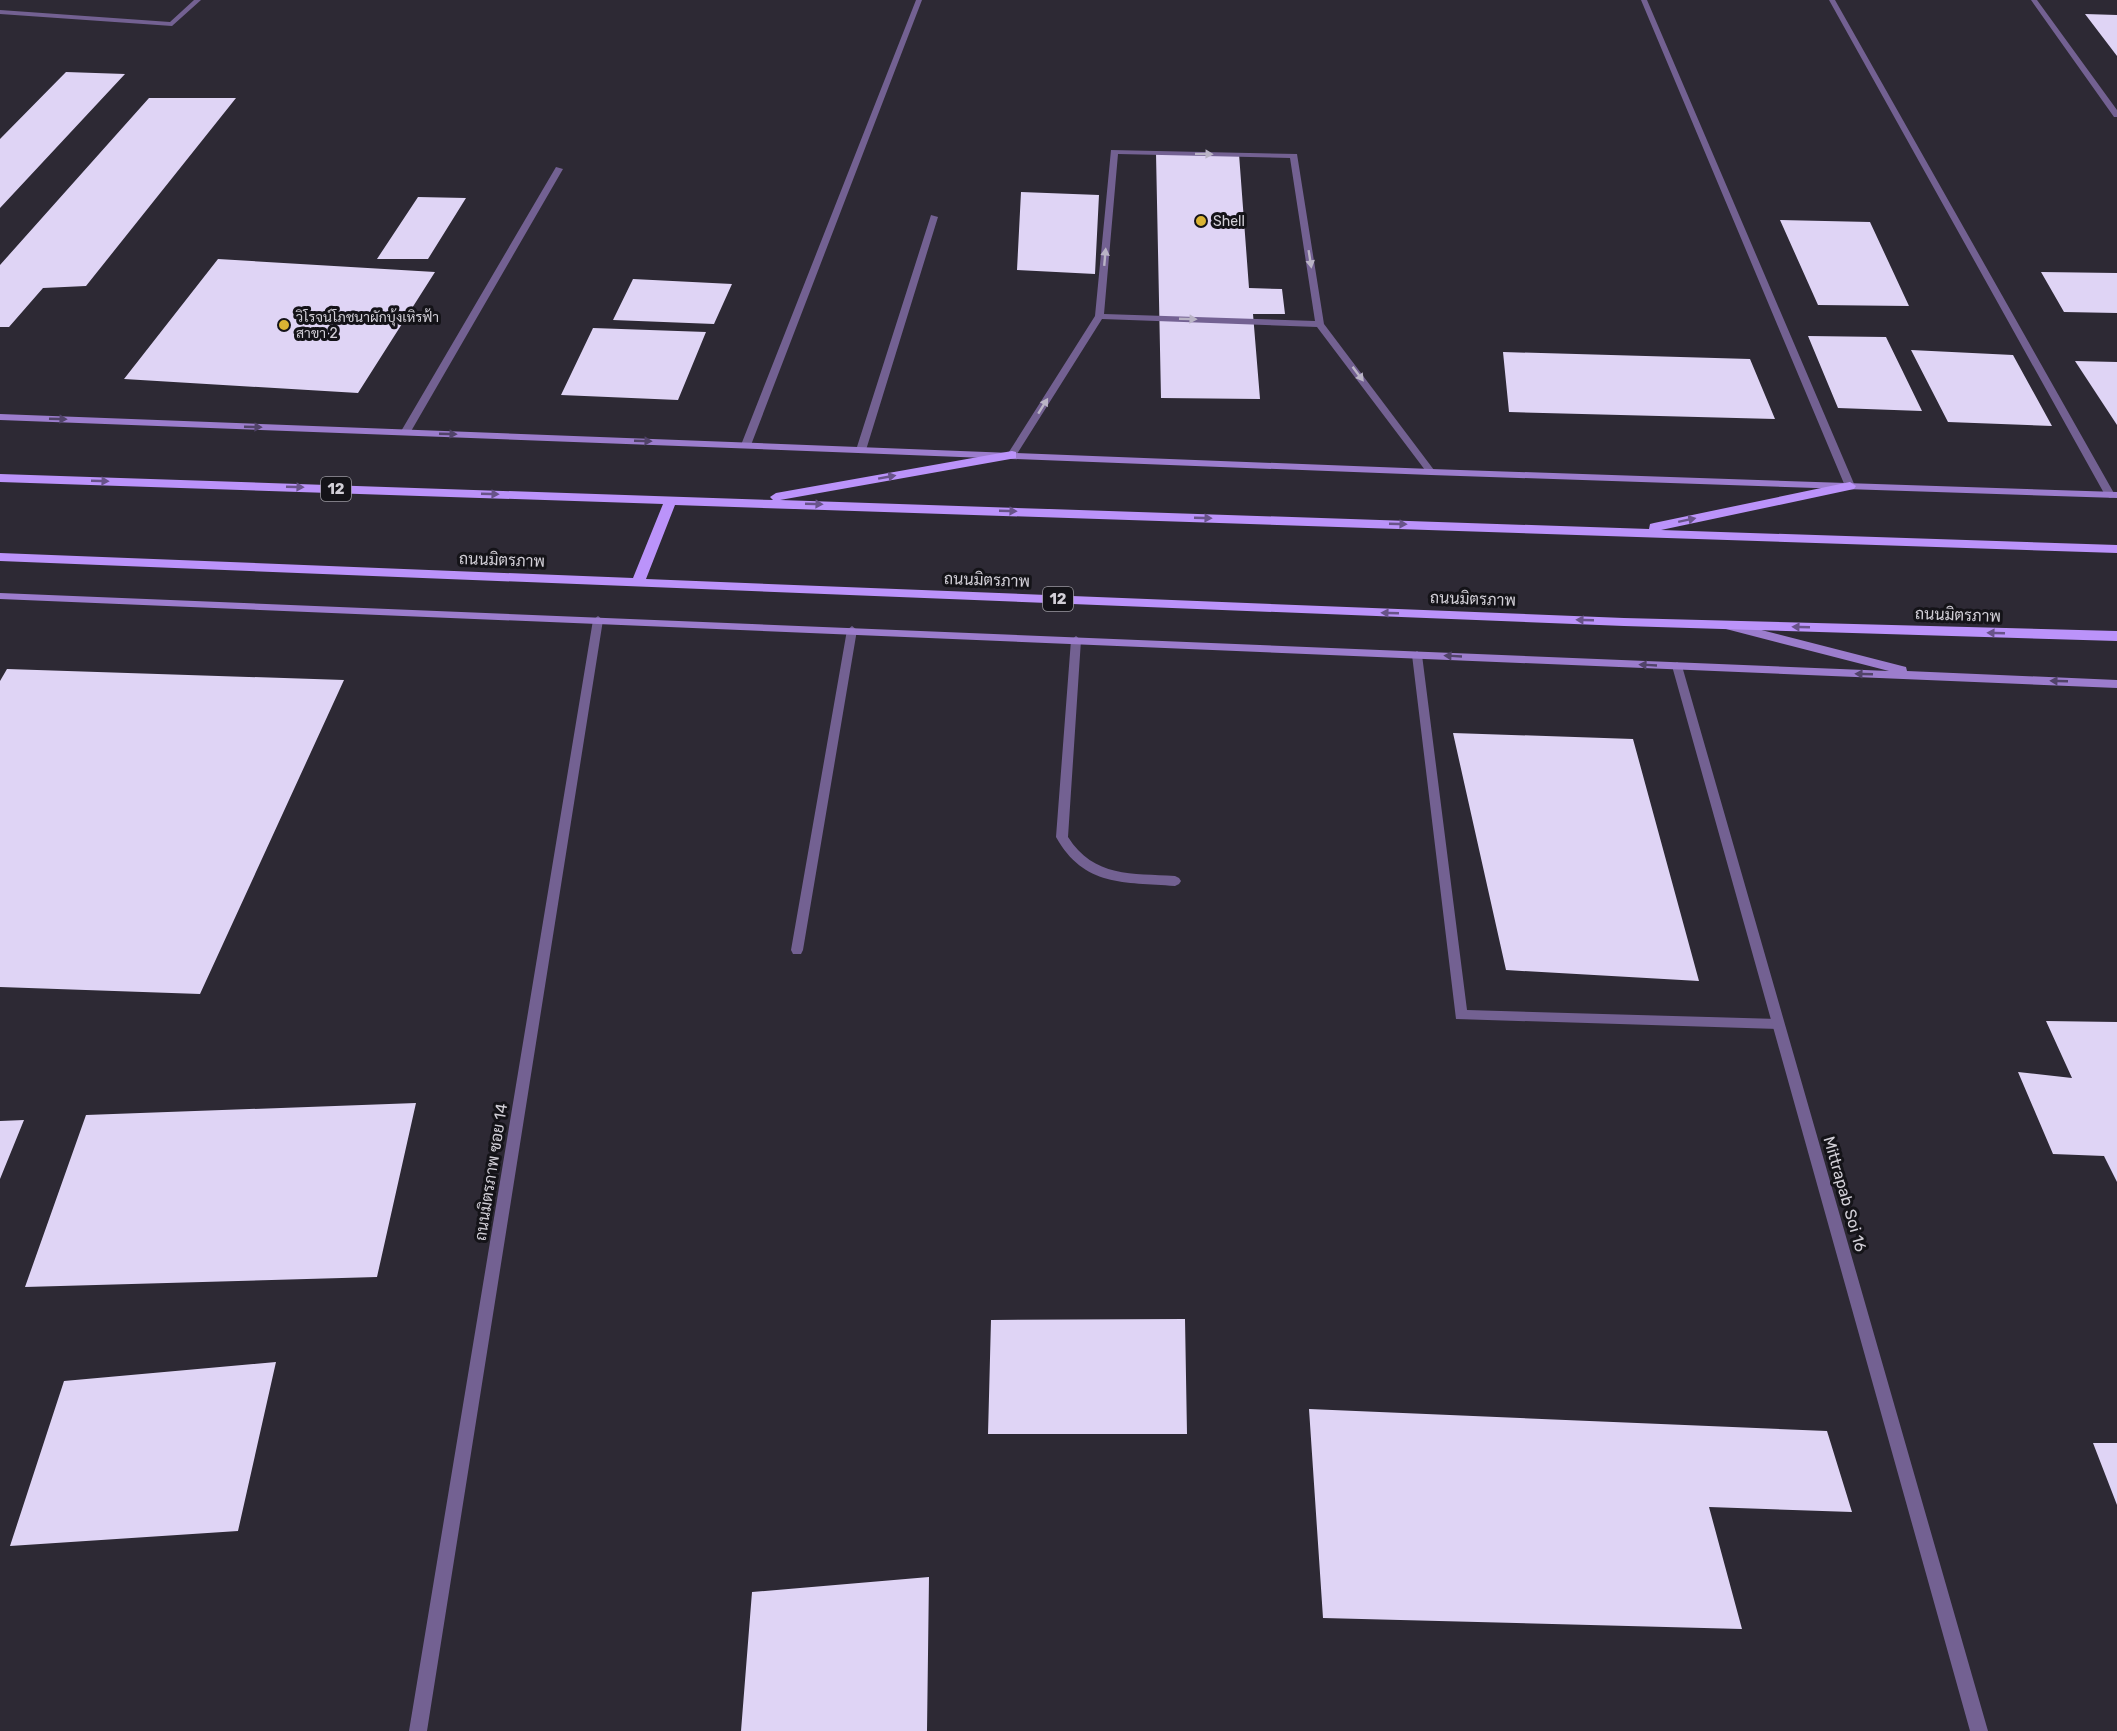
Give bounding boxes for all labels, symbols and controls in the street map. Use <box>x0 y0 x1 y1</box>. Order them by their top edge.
one-way arrow <box>1194 149 1213 159</box>
place label: Shell <box>1213 213 1245 230</box>
marker: Shell <box>1194 214 1208 228</box>
one-way arrow <box>1100 248 1110 267</box>
one-way arrow <box>1306 250 1315 269</box>
place label: วิโรจน์โภชนาผักบุ้งเหิรฟ้า สาขา 2 <box>295 308 439 342</box>
one-way arrow <box>1178 315 1197 324</box>
marker: วิโรจน์โภชนาผักบุ้งเหิรฟ้า สาขา 2 <box>277 318 291 332</box>
one-way arrow <box>1352 366 1364 382</box>
one-way arrow <box>1037 398 1048 414</box>
one-way arrow <box>49 415 68 424</box>
one-way arrow <box>244 422 263 431</box>
one-way arrow <box>439 430 458 439</box>
one-way arrow <box>634 437 653 446</box>
one-way arrow <box>878 472 897 481</box>
one-way arrow <box>91 477 110 486</box>
road number: 12 <box>321 477 351 501</box>
one-way arrow <box>286 483 305 492</box>
one-way arrow <box>481 489 500 498</box>
one-way arrow <box>804 500 823 509</box>
one-way arrow <box>999 506 1018 515</box>
one-way arrow <box>1194 513 1213 522</box>
one-way arrow <box>1678 515 1697 524</box>
one-way arrow <box>1389 520 1408 529</box>
street label: ถนนมิตรภาพ <box>459 549 545 571</box>
street label: ถนนมิตรภาพ <box>944 569 1030 591</box>
road number: 12 <box>1043 587 1073 611</box>
street label: ถนนมิตรภาพ <box>1430 588 1516 610</box>
street label: ถนนมิตรภาพ <box>1915 604 2001 626</box>
one-way arrow <box>1380 608 1399 617</box>
one-way arrow <box>1575 616 1594 625</box>
one-way arrow <box>1791 622 1810 632</box>
one-way arrow <box>1986 628 2005 637</box>
one-way arrow <box>1444 652 1463 661</box>
one-way arrow <box>1638 660 1657 670</box>
one-way arrow <box>1854 669 1873 679</box>
one-way arrow <box>2049 677 2068 686</box>
street label: ถนนมิตรภาพ ซอย 14 <box>471 1102 511 1242</box>
street label: Mittrapab Soi 16 <box>1819 1134 1871 1254</box>

